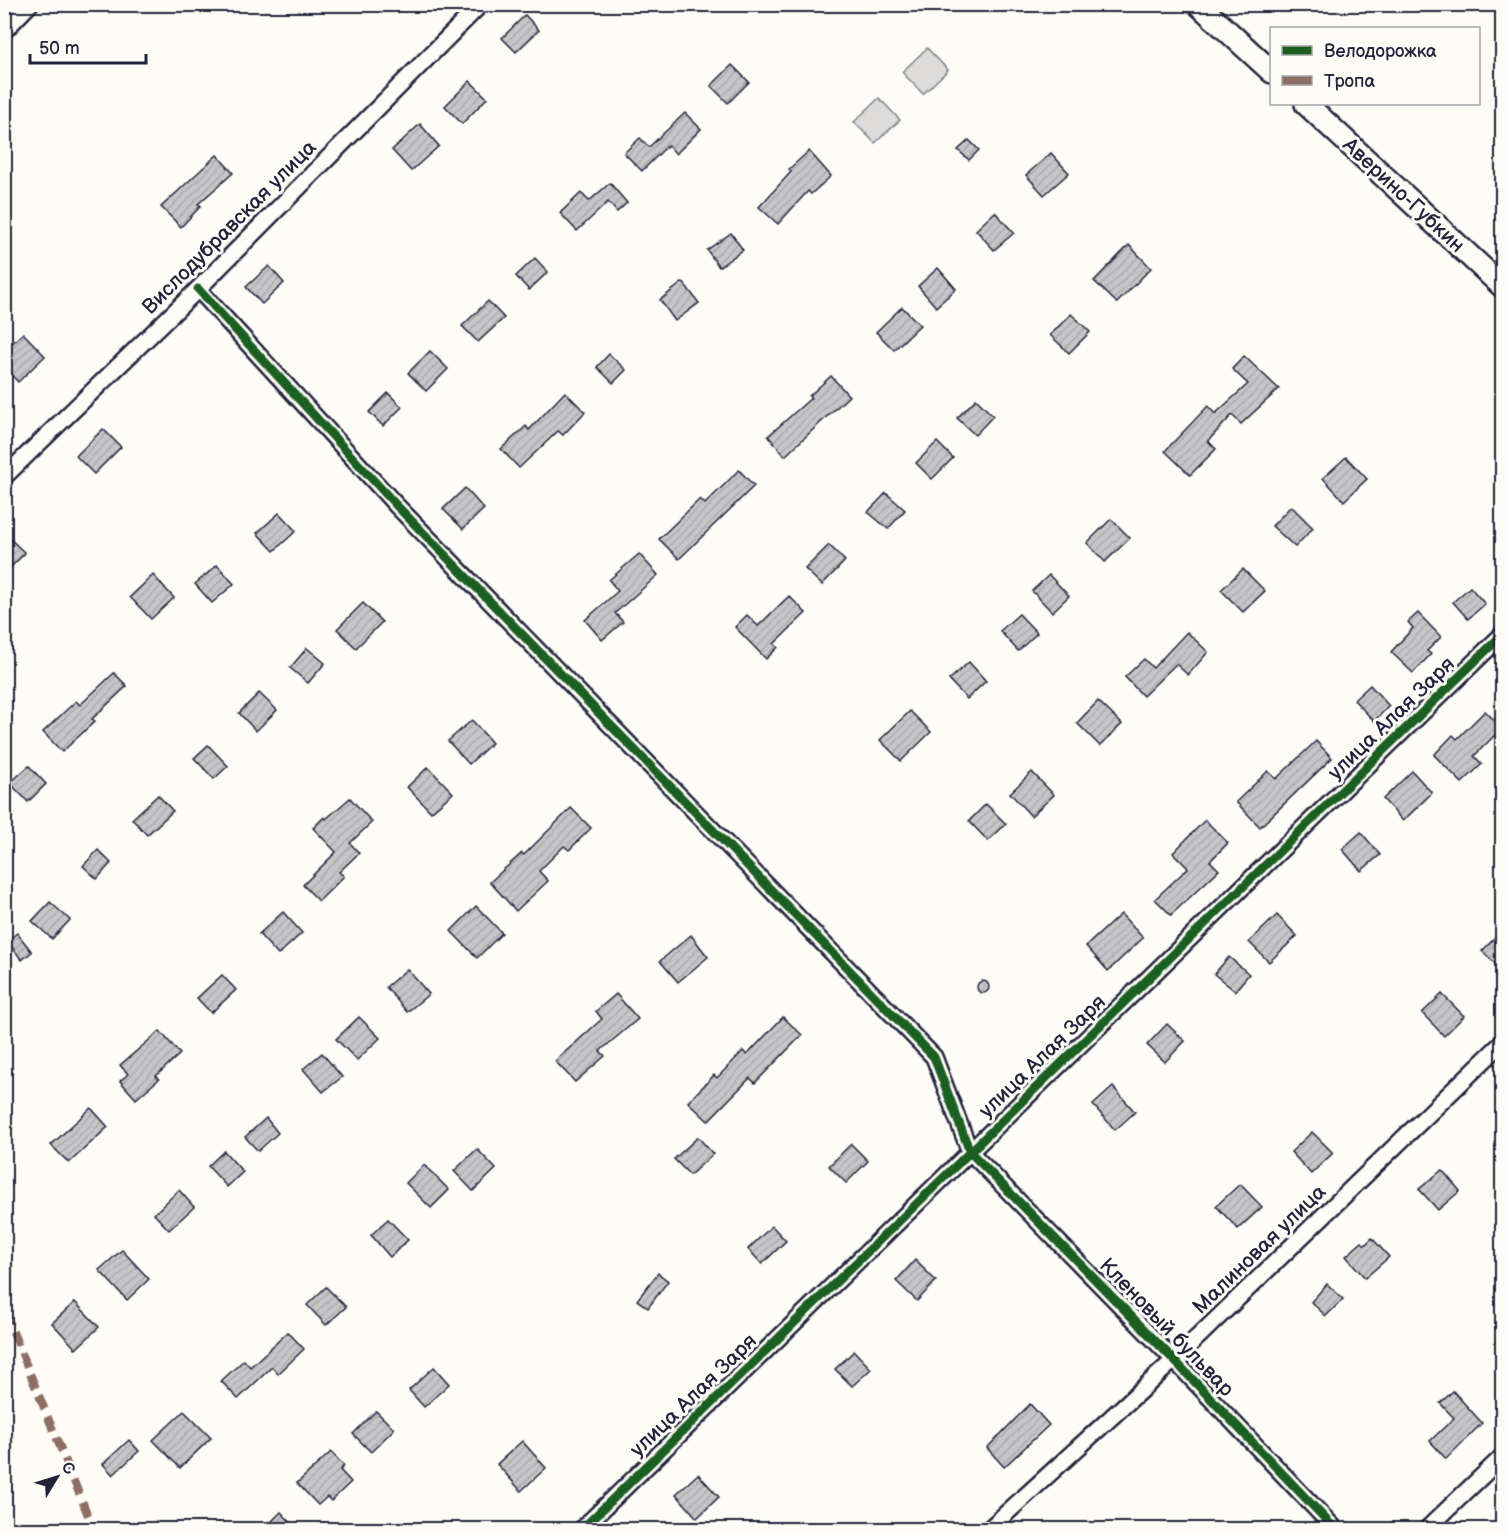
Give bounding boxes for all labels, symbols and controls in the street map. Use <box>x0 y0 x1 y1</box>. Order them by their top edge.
scale bar <box>30 27 146 65</box>
legend <box>1270 27 1480 105</box>
text: 50 m <box>39 38 80 59</box>
text: Велодорожка <box>1324 41 1437 62</box>
text: Тропа <box>1324 71 1375 92</box>
street label: Аверино-Губкин <box>1337 132 1470 258</box>
street label: Вислодубравская улица <box>137 135 322 320</box>
street label: улица Алая Заря <box>1323 652 1460 785</box>
street label: улица Алая Заря <box>974 990 1111 1123</box>
street label: Малиновая улица <box>1188 1179 1331 1319</box>
street label: Кленовый бульвар <box>1094 1253 1239 1402</box>
street label: улица Алая Заря <box>625 1329 762 1462</box>
north arrow <box>27 1447 87 1507</box>
text: С <box>57 1458 79 1479</box>

